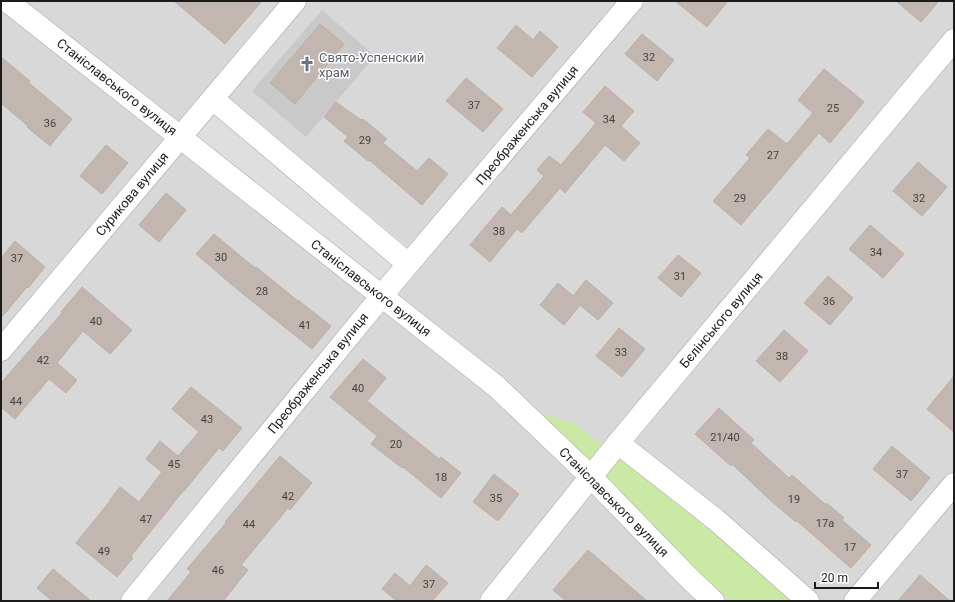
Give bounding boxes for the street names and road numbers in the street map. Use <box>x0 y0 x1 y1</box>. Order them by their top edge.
street label: Станіславського вулиця <box>54 35 180 139</box>
street label: Преображенська вулиця <box>473 62 581 188</box>
street label: Сурикова вулиця <box>93 149 171 239</box>
street label: Станіславського вулиця <box>308 236 434 340</box>
street label: Бєлінського вулиця <box>676 269 766 371</box>
street label: Преображенська вулиця <box>265 310 371 436</box>
street label: Станіславського вулиця <box>556 444 672 560</box>

